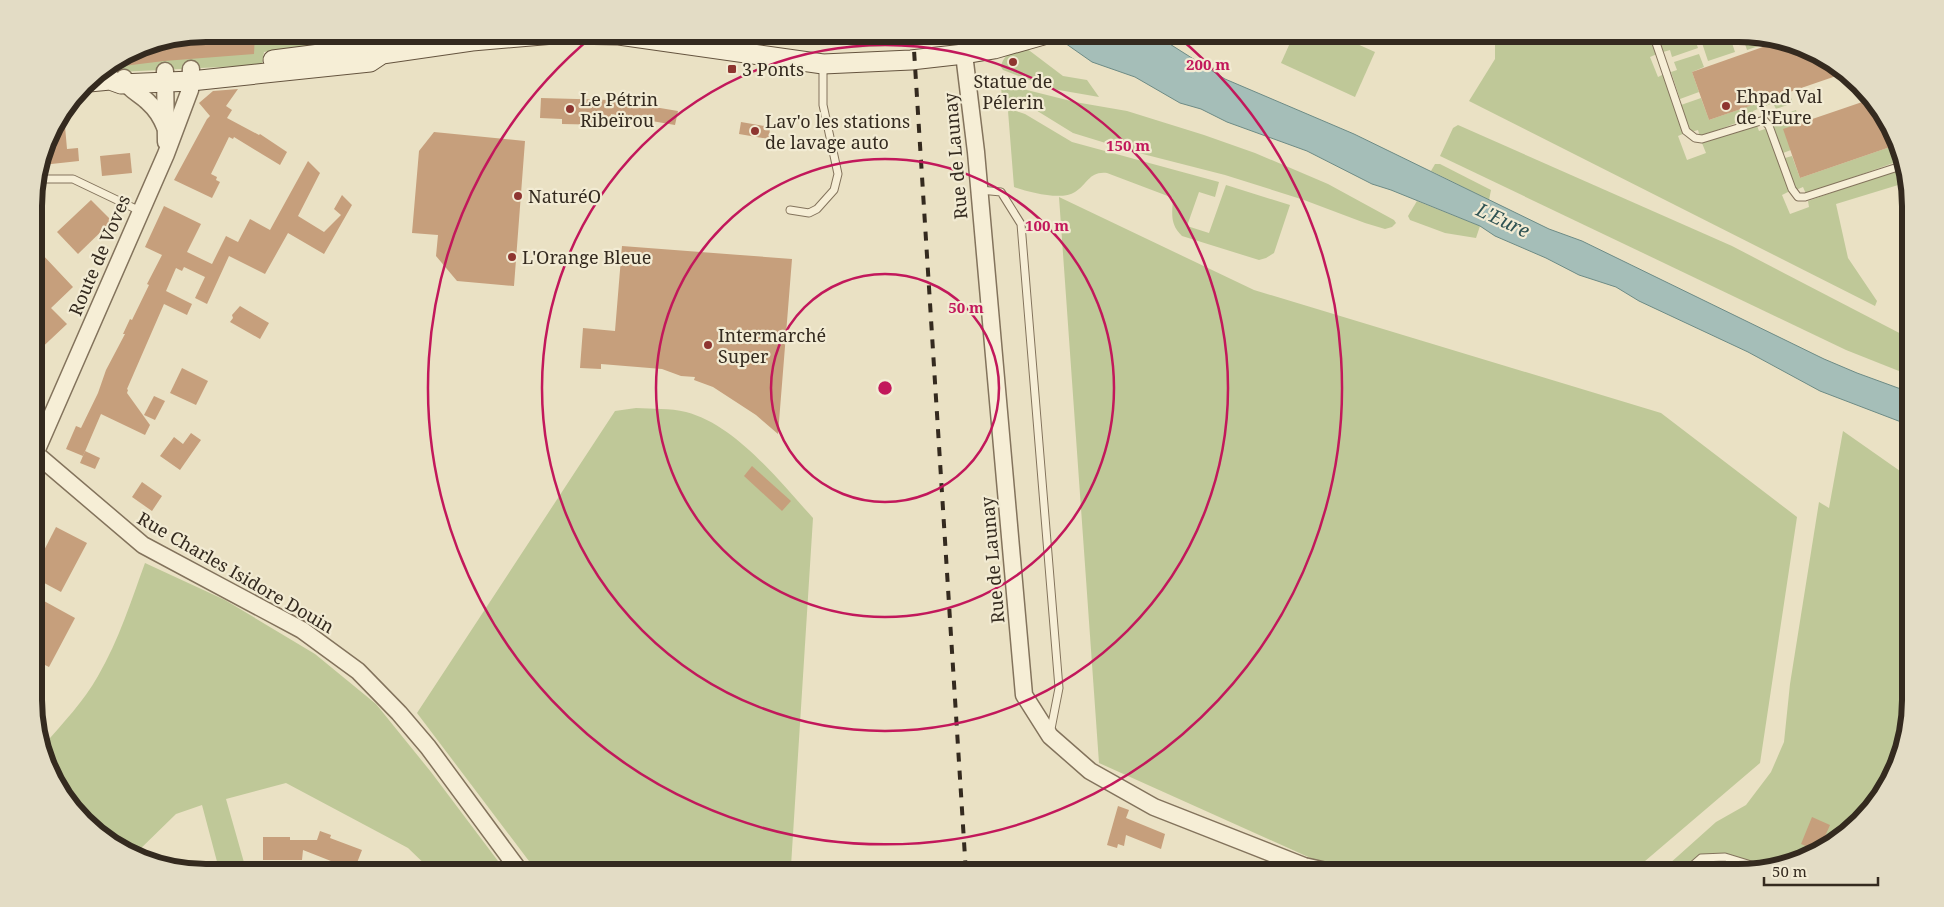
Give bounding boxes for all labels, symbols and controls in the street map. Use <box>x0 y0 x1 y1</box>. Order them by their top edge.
text: 200 m <box>1186 54 1230 74</box>
marker: Statue de Pélerin <box>1007 56 1019 68</box>
place label: 3 Ponts <box>742 57 804 81</box>
marker: 3 Ponts <box>726 63 738 75</box>
place label: Statue de Pélerin <box>973 69 1053 114</box>
place label: Ehpad Val de l'Eure <box>1736 84 1823 129</box>
place label: Le Pétrin Ribeïrou <box>580 87 659 132</box>
street label: Rue de Launay <box>937 91 972 220</box>
marker: Ehpad Val de l'Eure <box>1720 100 1732 112</box>
marker: Le Pétrin Ribeïrou <box>564 103 576 115</box>
place label: Lav'o les stations de lavage auto <box>765 109 910 154</box>
marker: Lav'o les stations de lavage auto <box>749 125 761 137</box>
text: 150 m <box>1106 135 1150 155</box>
place label: NaturéO <box>528 184 601 208</box>
marker: NaturéO <box>512 190 524 202</box>
street label: Route de Voves <box>63 191 135 319</box>
water label: L'Eure <box>1471 196 1534 244</box>
text: 100 m <box>1025 215 1069 235</box>
place label: L'Orange Bleue <box>522 245 651 269</box>
marker: L'Orange Bleue <box>506 251 518 263</box>
text: 50 m <box>948 297 984 317</box>
place label: Intermarché Super <box>718 323 826 368</box>
marker: Intermarché Super <box>702 339 714 351</box>
centre of rings <box>876 379 894 397</box>
street label: Rue de Launay <box>974 495 1009 624</box>
street label: Rue Charles Isidore Douin <box>133 506 339 638</box>
scale bar <box>1764 854 1878 886</box>
text: 50 m <box>1772 861 1807 881</box>

